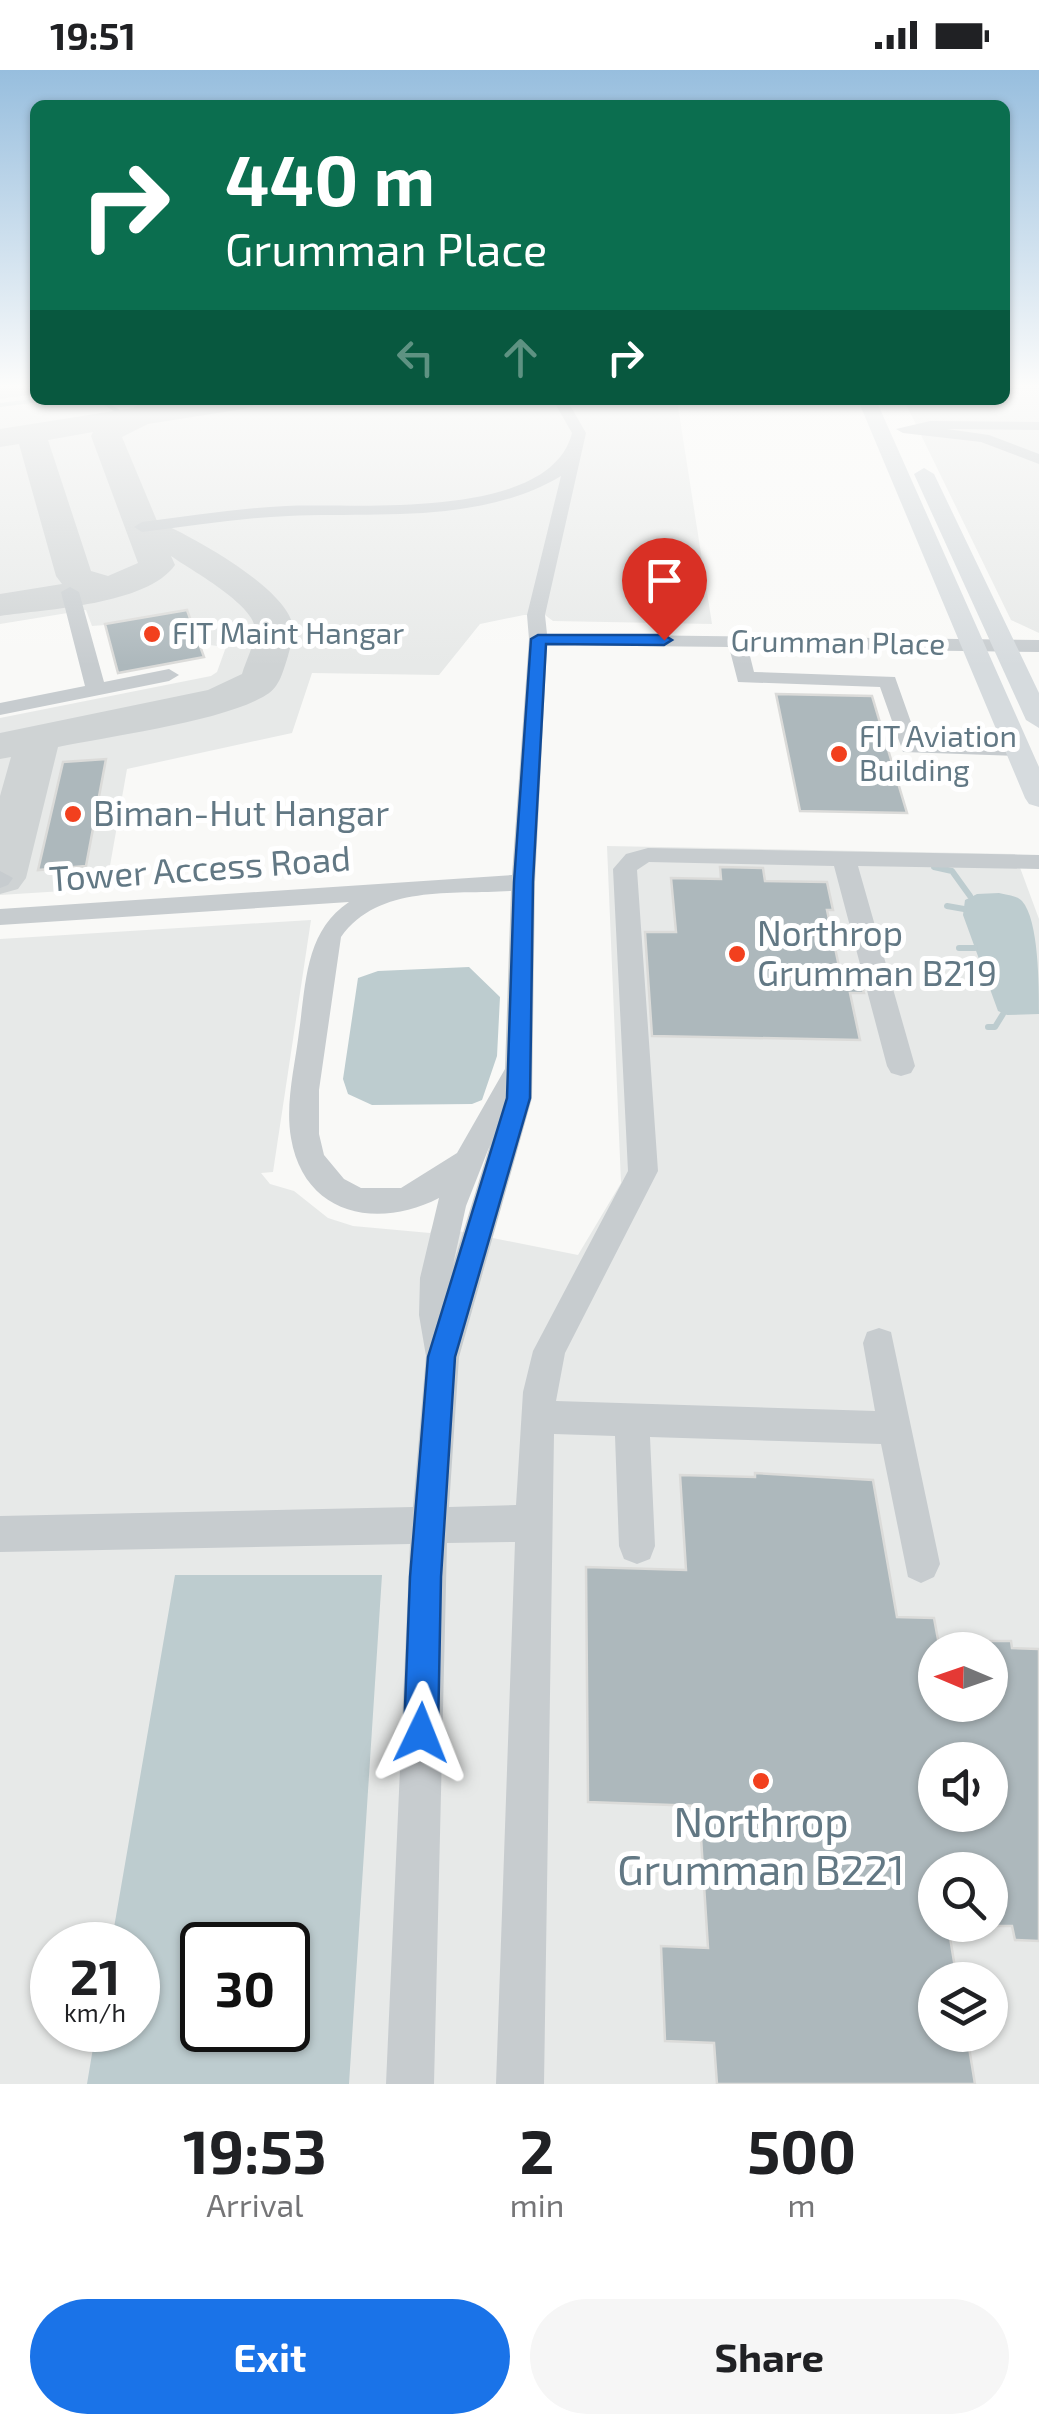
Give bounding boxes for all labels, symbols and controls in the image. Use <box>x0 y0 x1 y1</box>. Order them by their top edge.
text: 19:51 <box>50 12 136 58</box>
text: 440 m <box>225 136 435 220</box>
icon: right <box>60 140 190 270</box>
text: Grumman Place <box>225 221 547 275</box>
icon: left <box>388 330 443 385</box>
icon: ahead <box>493 330 548 385</box>
icon: right <box>598 330 653 385</box>
pin <box>622 538 707 641</box>
icon: arrive <box>637 553 692 608</box>
place label: FIT Maint Hangar <box>172 614 404 650</box>
street label: Grumman Place <box>730 621 946 661</box>
marker: FIT Maint Hangar <box>141 623 163 645</box>
place label: FIT Aviation Building <box>859 717 1017 787</box>
marker: FIT Aviation Building <box>828 743 850 765</box>
place label: Biman-Hut Hangar <box>93 791 389 833</box>
marker: Biman-Hut Hangar <box>62 803 84 825</box>
street label: Tower Access Road <box>48 836 352 898</box>
place label: Northrop Grumman B219 <box>757 911 997 993</box>
marker: Northrop Grumman B219 <box>726 943 748 965</box>
north arrow <box>918 1632 1008 1722</box>
map controls <box>918 1632 1008 2052</box>
position arrow <box>369 1681 473 1785</box>
button: sound <box>918 1742 1008 1832</box>
marker: Northrop Grumman B221 <box>750 1770 772 1792</box>
place label: Northrop Grumman B221 <box>617 1795 905 1893</box>
button: search <box>918 1852 1008 1942</box>
speed limit sign: 30 <box>180 1922 310 2052</box>
text: 21 <box>70 1945 120 2005</box>
button: layers <box>918 1962 1008 2052</box>
text: km/h <box>64 1997 126 2027</box>
text: 19:53 <box>183 2114 327 2186</box>
text: 2 <box>520 2114 554 2186</box>
text: 500 <box>747 2114 856 2186</box>
text: Arrival <box>206 2185 304 2223</box>
text: min <box>510 2185 564 2223</box>
text: m <box>788 2185 816 2223</box>
button: Exit <box>30 2299 510 2414</box>
button: Share <box>530 2299 1009 2414</box>

